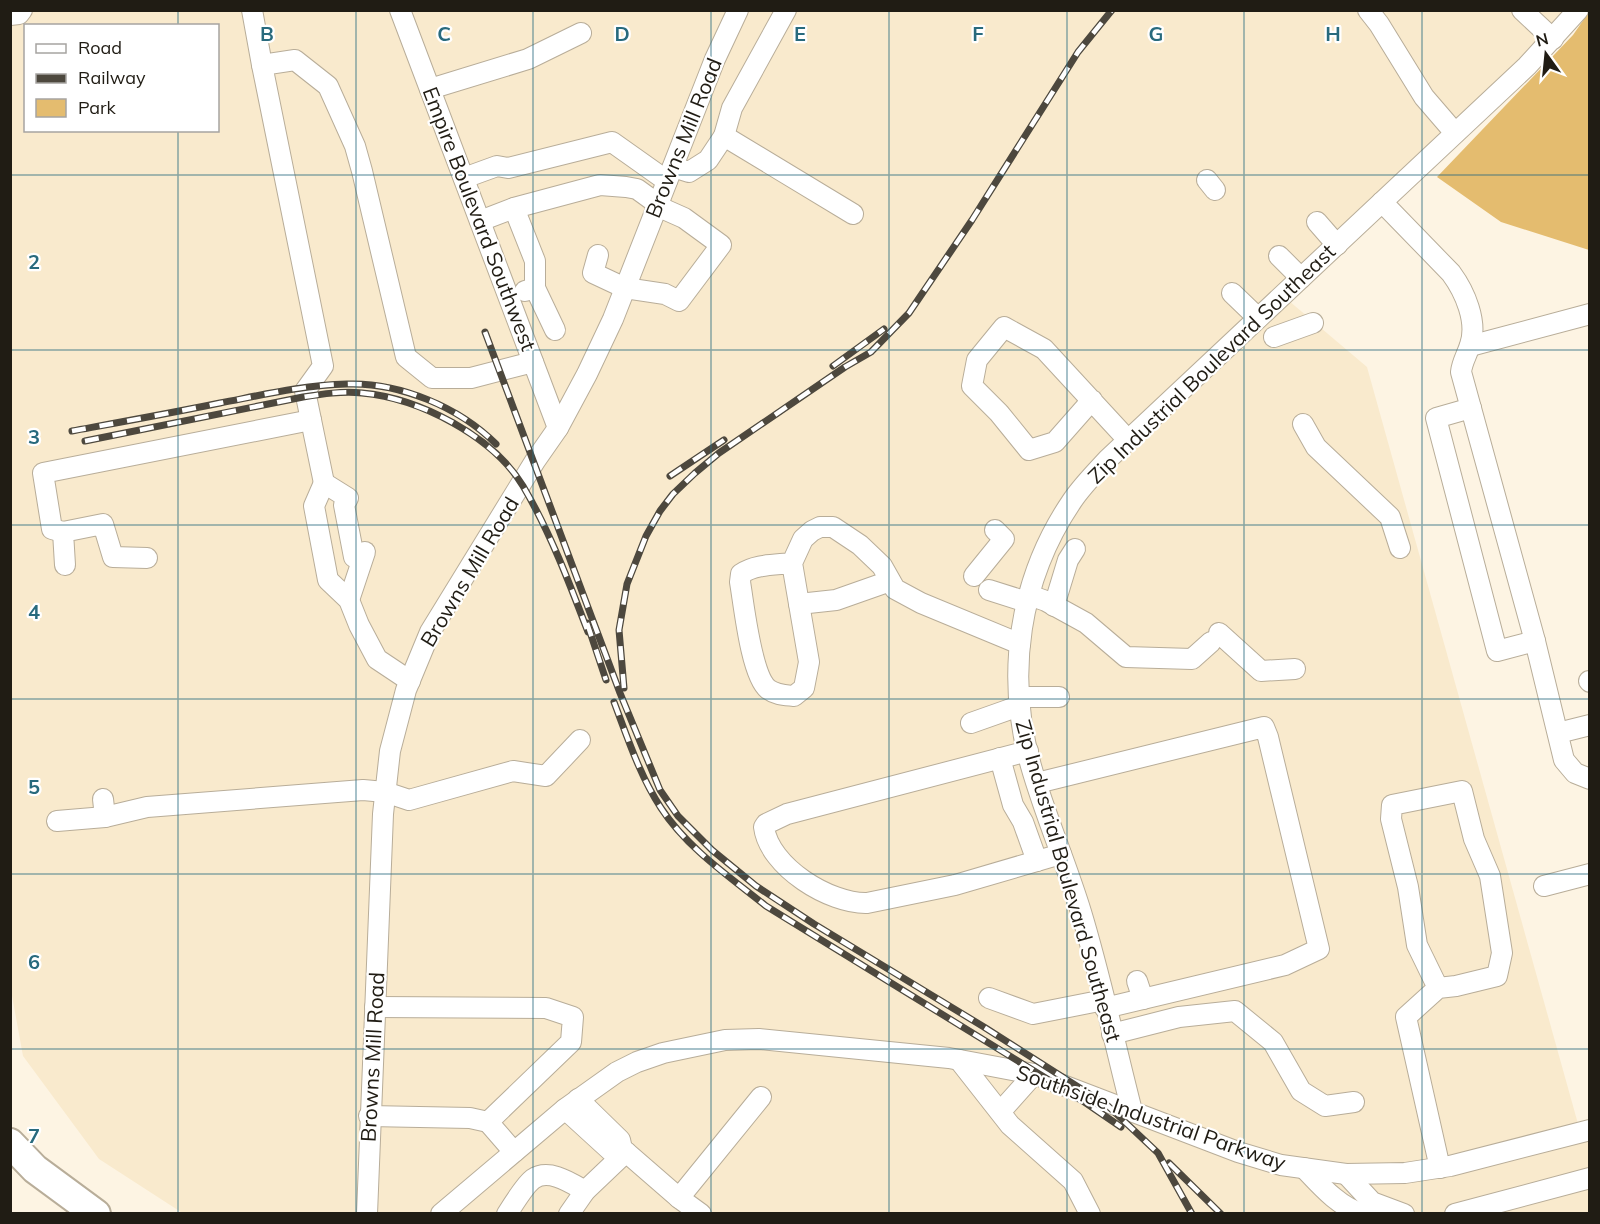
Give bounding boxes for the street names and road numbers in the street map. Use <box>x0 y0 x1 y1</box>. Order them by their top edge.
street label: Browns Mill Road <box>639 54 727 221</box>
street label: Empire Boulevard Southwest <box>418 83 542 354</box>
street label: Zip Industrial Boulevard Southeast <box>1082 238 1340 489</box>
street label: Browns Mill Road <box>414 492 524 651</box>
street label: Zip Industrial Boulevard Southeast <box>1010 717 1127 1045</box>
street label: Browns Mill Road <box>355 971 389 1143</box>
street label: Southside Industrial Parkway <box>1013 1059 1289 1175</box>

